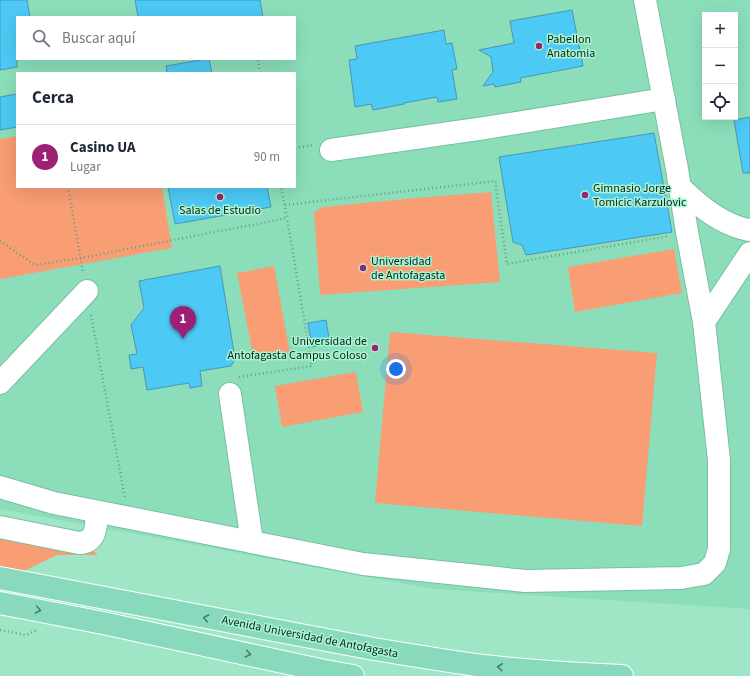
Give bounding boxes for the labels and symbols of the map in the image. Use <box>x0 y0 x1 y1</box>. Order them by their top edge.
place label: Pabellon Anatomia <box>547 31 595 62</box>
marker: Pabellon Anatomia <box>534 41 544 51</box>
place label: Gimnasio Jorge Tomicic Karzulovic <box>593 180 687 211</box>
marker: Gimnasio Jorge Tomicic Karzulovic <box>580 190 590 200</box>
marker: Salas de Estudio <box>215 192 225 202</box>
place label: Salas de Estudio <box>179 202 261 219</box>
place label: Universidad de Antofagasta <box>371 253 445 284</box>
marker: Universidad de Antofagasta <box>358 263 368 273</box>
pin: 1 <box>170 306 196 339</box>
place label: Universidad de Antofagasta Campus Coloso <box>227 333 367 364</box>
marker: Universidad de Antofagasta Campus Coloso <box>370 343 380 353</box>
your location <box>386 359 406 379</box>
one-way arrow <box>35 606 41 614</box>
street label: Avenida Universidad de Antofagasta <box>220 612 400 662</box>
one-way arrow <box>203 614 209 622</box>
one-way arrow <box>245 650 251 658</box>
one-way arrow <box>497 663 503 672</box>

